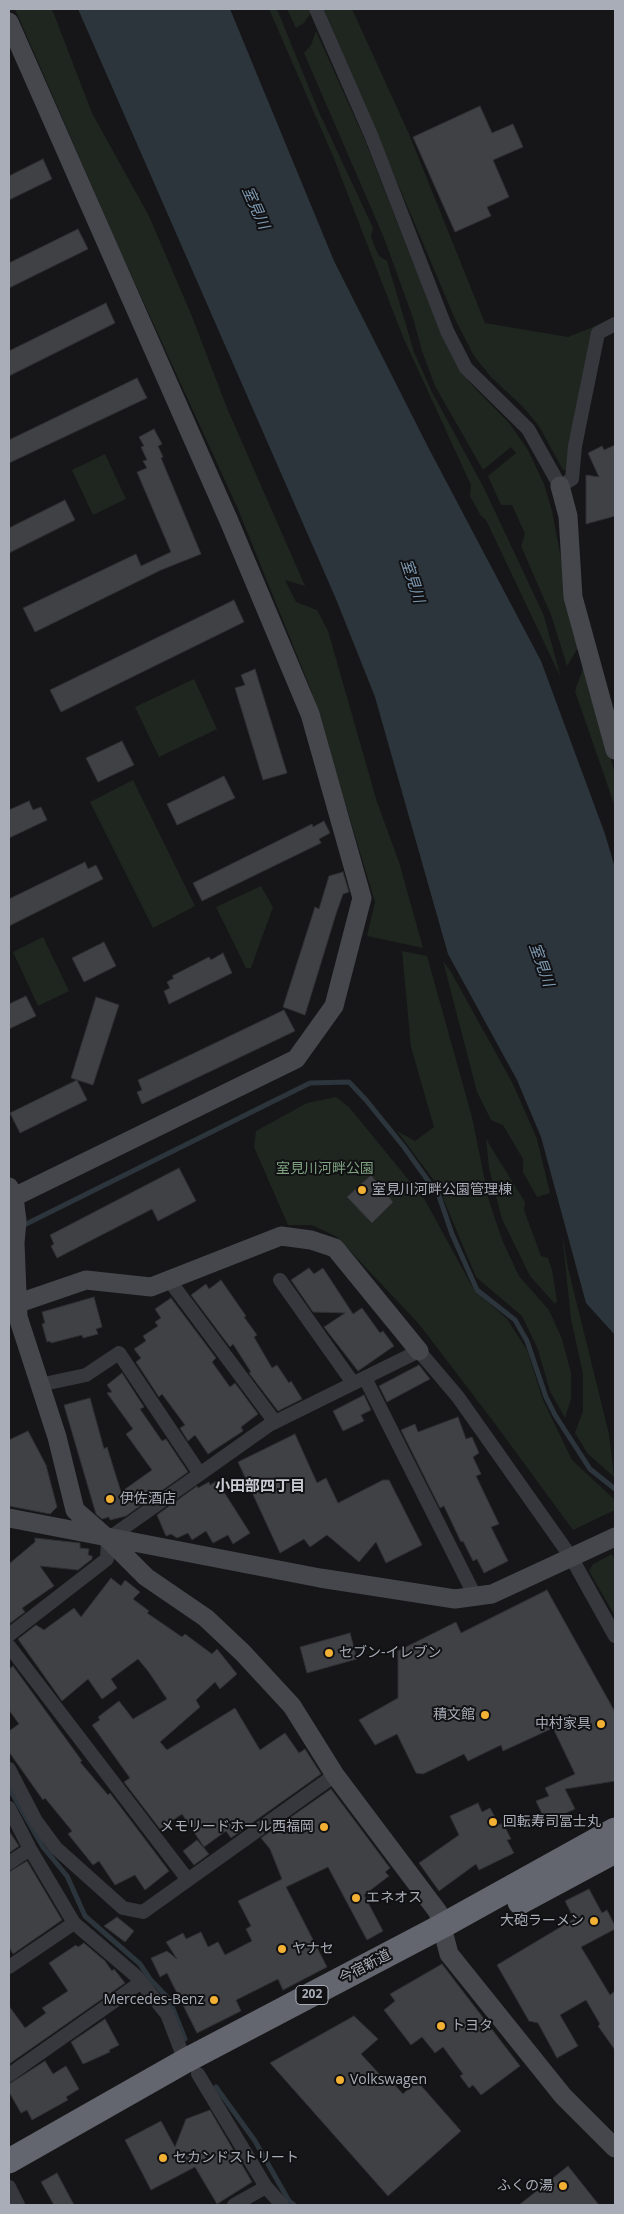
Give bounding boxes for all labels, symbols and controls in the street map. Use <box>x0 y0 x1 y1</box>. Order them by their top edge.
water label: 室見川 <box>238 184 272 232</box>
water label: 室見川 <box>396 557 428 605</box>
water label: 室見川 <box>525 941 557 989</box>
park label: 室見川河畔公園 <box>276 1161 374 1177</box>
place label: 室見川河畔公園管理棟 <box>372 1182 512 1198</box>
marker: 室見川河畔公園管理棟 <box>356 1184 368 1196</box>
district label: 小田部四丁目 <box>215 1478 305 1496</box>
place label: 伊佐酒店 <box>120 1491 176 1507</box>
marker: 伊佐酒店 <box>104 1493 116 1505</box>
place label: セブン-イレブン <box>339 1645 442 1661</box>
marker: セブン-イレブン <box>323 1647 335 1659</box>
place label: 積文館 <box>433 1707 475 1723</box>
marker: 積文館 <box>479 1709 491 1721</box>
place label: 中村家具 <box>535 1716 591 1732</box>
marker: 中村家具 <box>595 1718 607 1730</box>
place label: 回転寿司冨士丸 <box>503 1814 601 1830</box>
marker: 回転寿司冨士丸 <box>487 1816 499 1828</box>
place label: メモリードホール西福岡 <box>160 1819 314 1835</box>
marker: メモリードホール西福岡 <box>318 1821 330 1833</box>
place label: エネオス <box>366 1890 422 1906</box>
marker: エネオス <box>350 1892 362 1904</box>
place label: 大砲ラーメン <box>500 1913 584 1929</box>
marker: 大砲ラーメン <box>588 1915 600 1927</box>
place label: ヤナセ <box>292 1941 334 1957</box>
marker: ヤナセ <box>276 1943 288 1955</box>
street label: 今宿新道 <box>336 1946 394 1988</box>
road number: 202 <box>296 1986 328 2004</box>
place label: Mercedes-Benz <box>104 1992 204 2008</box>
marker: Mercedes-Benz <box>208 1994 220 2006</box>
place label: トヨタ <box>451 2018 493 2034</box>
marker: トヨタ <box>435 2020 447 2032</box>
place label: Volkswagen <box>350 2072 427 2088</box>
marker: Volkswagen <box>334 2074 346 2086</box>
place label: セカンドストリート <box>173 2150 299 2166</box>
marker: セカンドストリート <box>157 2152 169 2164</box>
place label: ふくの湯 <box>497 2178 553 2194</box>
marker: ふくの湯 <box>557 2180 569 2192</box>

